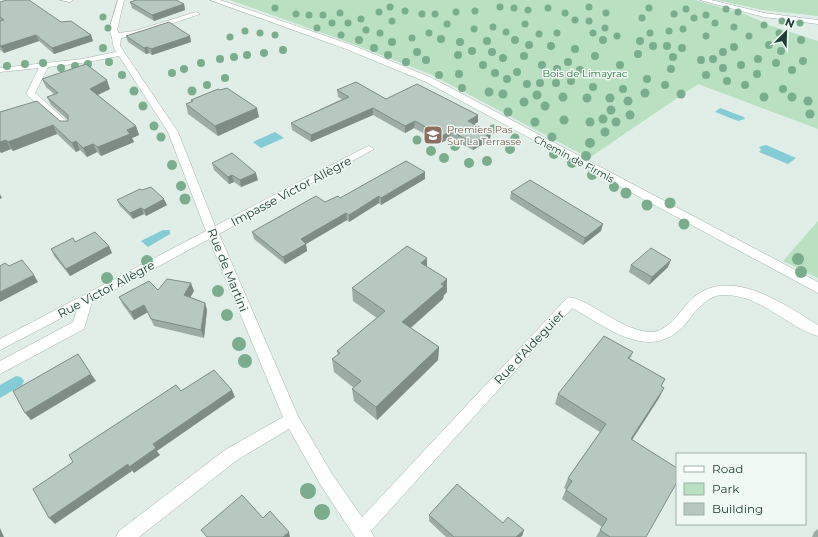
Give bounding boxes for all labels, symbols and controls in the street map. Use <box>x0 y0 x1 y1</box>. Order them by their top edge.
north arrow <box>766 12 806 52</box>
text: N <box>783 15 797 31</box>
park label: Bois de Limayrac <box>543 67 628 80</box>
place label: Premiers Pas Sur La Terrasse <box>447 123 521 148</box>
school or university icon: Premiers Pas Sur La Terrasse <box>422 124 444 146</box>
street label: Chemin de Firmis <box>532 132 617 186</box>
street label: Impasse Victor Allègre <box>228 153 354 229</box>
street label: Rue de Martini <box>204 226 252 314</box>
street label: Rue Victor Allègre <box>55 257 157 321</box>
street label: Rue d'Aldeguier <box>491 307 567 387</box>
legend <box>676 453 806 525</box>
text: Road <box>712 461 743 476</box>
text: Park <box>712 481 740 496</box>
text: Building <box>712 501 763 516</box>

